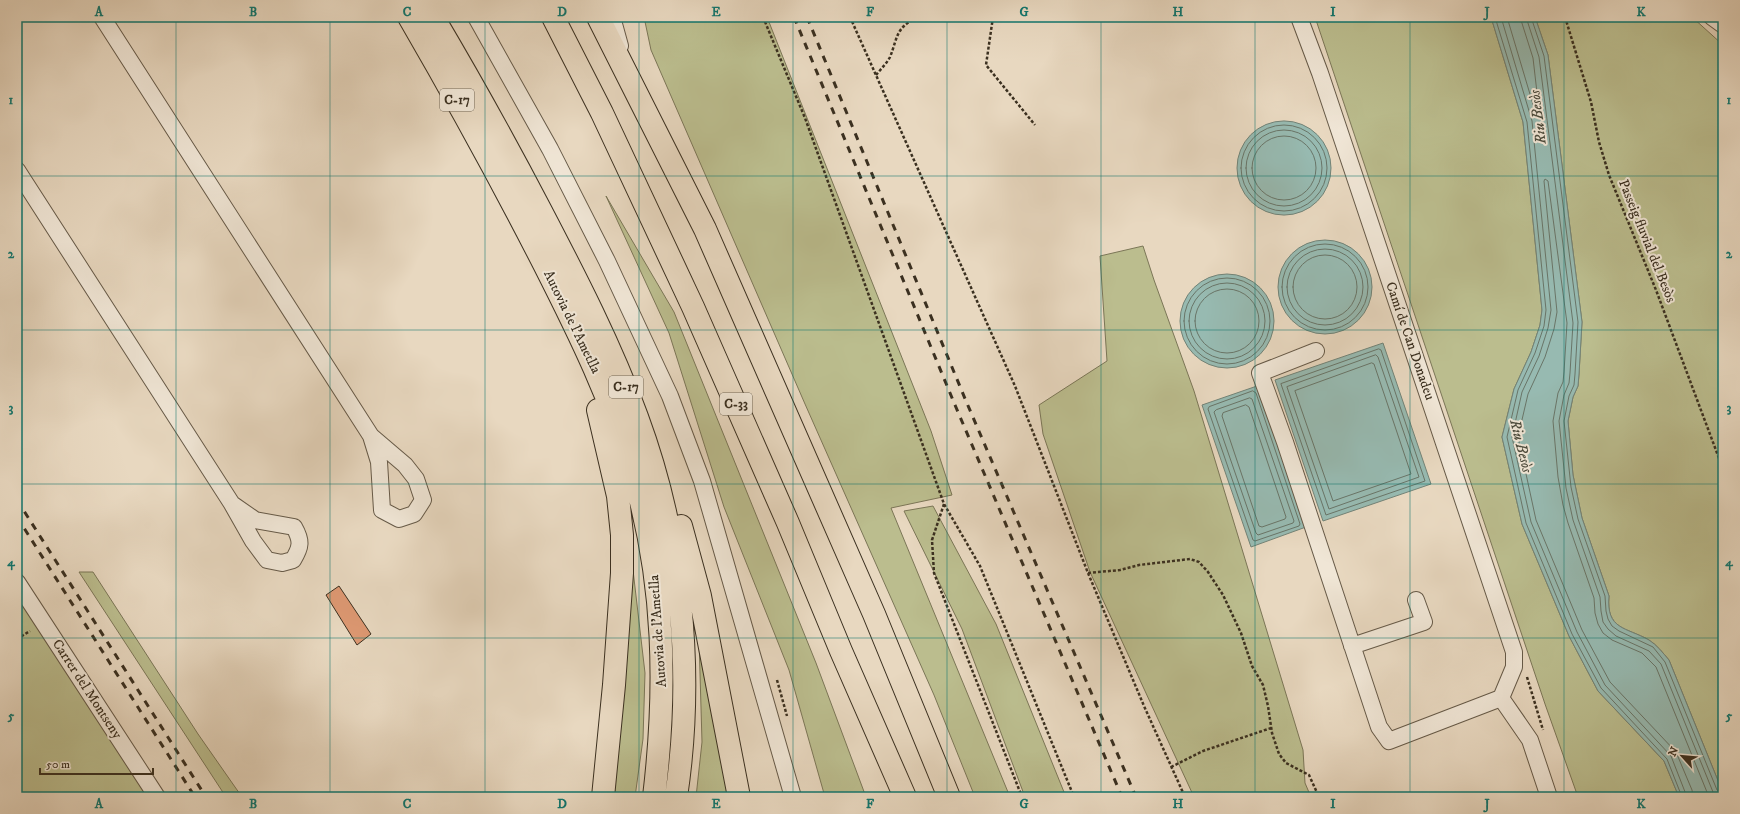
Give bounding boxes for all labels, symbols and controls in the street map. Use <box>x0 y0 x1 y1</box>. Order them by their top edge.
text: A <box>94 4 104 20</box>
text: B <box>249 4 257 20</box>
text: C <box>403 4 412 20</box>
text: D <box>557 4 567 20</box>
text: E <box>711 4 721 20</box>
text: F <box>866 4 875 20</box>
text: G <box>1019 4 1029 20</box>
text: H <box>1173 4 1184 20</box>
text: I <box>1330 4 1336 20</box>
text: J <box>1482 4 1490 21</box>
text: K <box>1636 4 1646 20</box>
water label: Riu Besòs <box>1525 88 1551 146</box>
road number: C-17 <box>440 89 474 111</box>
text: 1 <box>9 92 14 108</box>
text: 1 <box>1727 92 1732 108</box>
street label: Passeig fluvial del Besòs <box>1614 177 1680 305</box>
text: 2 <box>8 246 15 262</box>
text: 2 <box>1726 246 1733 262</box>
street label: Autovia de l'Ametlla <box>539 267 605 377</box>
street label: Camí de Can Donadeu <box>1381 280 1439 403</box>
road number: C-17 <box>609 376 643 398</box>
road number: C-33 <box>720 393 752 415</box>
text: 3 <box>9 400 14 416</box>
text: 3 <box>1727 400 1732 416</box>
water label: Riu Besòs <box>1505 416 1537 475</box>
text: 4 <box>6 554 15 571</box>
text: 4 <box>1724 554 1733 571</box>
street label: Autovia de l'Ametlla <box>645 574 671 688</box>
street label: Carrer del Montseny <box>48 636 126 742</box>
text: 5 <box>7 708 15 724</box>
text: 5 <box>1725 708 1733 724</box>
north arrow <box>1662 736 1702 776</box>
text: N <box>1666 745 1682 759</box>
scale bar <box>40 750 153 776</box>
text: 50 m <box>46 757 70 772</box>
text: A <box>94 796 104 812</box>
text: B <box>249 796 257 812</box>
text: C <box>403 796 412 812</box>
text: D <box>557 796 567 812</box>
text: E <box>711 796 721 812</box>
text: F <box>866 796 875 812</box>
text: G <box>1019 796 1029 812</box>
text: H <box>1173 796 1184 812</box>
text: I <box>1330 796 1336 812</box>
text: J <box>1482 796 1490 813</box>
text: K <box>1636 796 1646 812</box>

